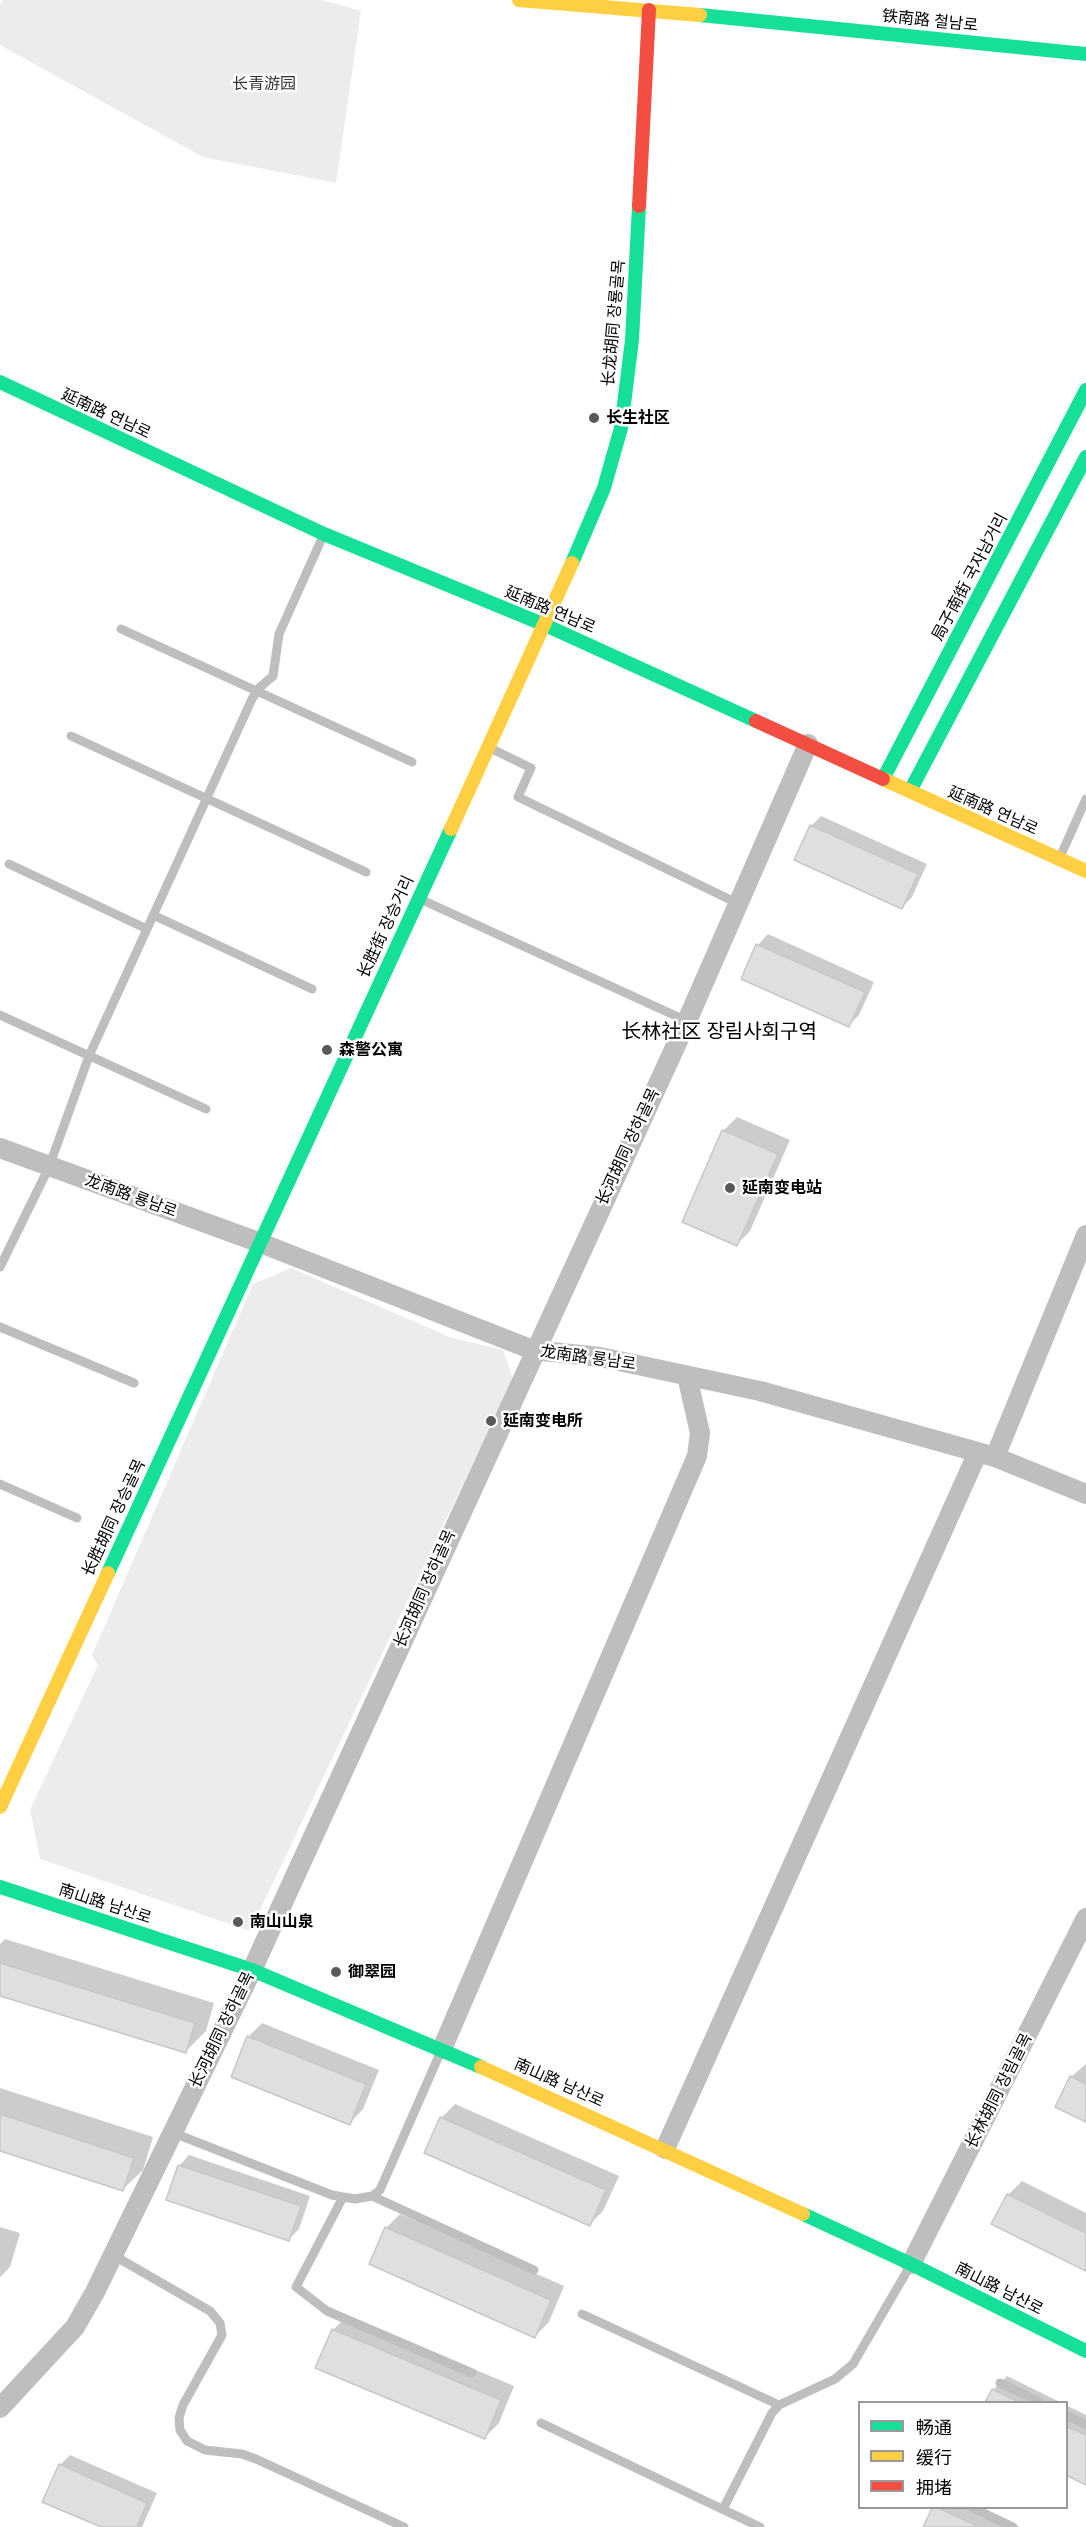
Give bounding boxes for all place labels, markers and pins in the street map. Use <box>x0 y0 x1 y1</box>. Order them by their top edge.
place label: 长生社区 <box>606 408 670 428</box>
marker: 长生社区 <box>587 411 601 425</box>
place label: 森警公寓 <box>339 1040 403 1060</box>
marker: 森警公寓 <box>320 1043 334 1057</box>
place label: 延南变电站 <box>742 1178 822 1198</box>
marker: 延南变电站 <box>723 1181 737 1195</box>
place label: 延南变电所 <box>503 1411 583 1431</box>
marker: 延南变电所 <box>484 1414 498 1428</box>
place label: 南山山泉 <box>250 1912 314 1932</box>
marker: 南山山泉 <box>231 1915 245 1929</box>
place label: 御翠园 <box>348 1962 396 1982</box>
marker: 御翠园 <box>329 1965 343 1979</box>

